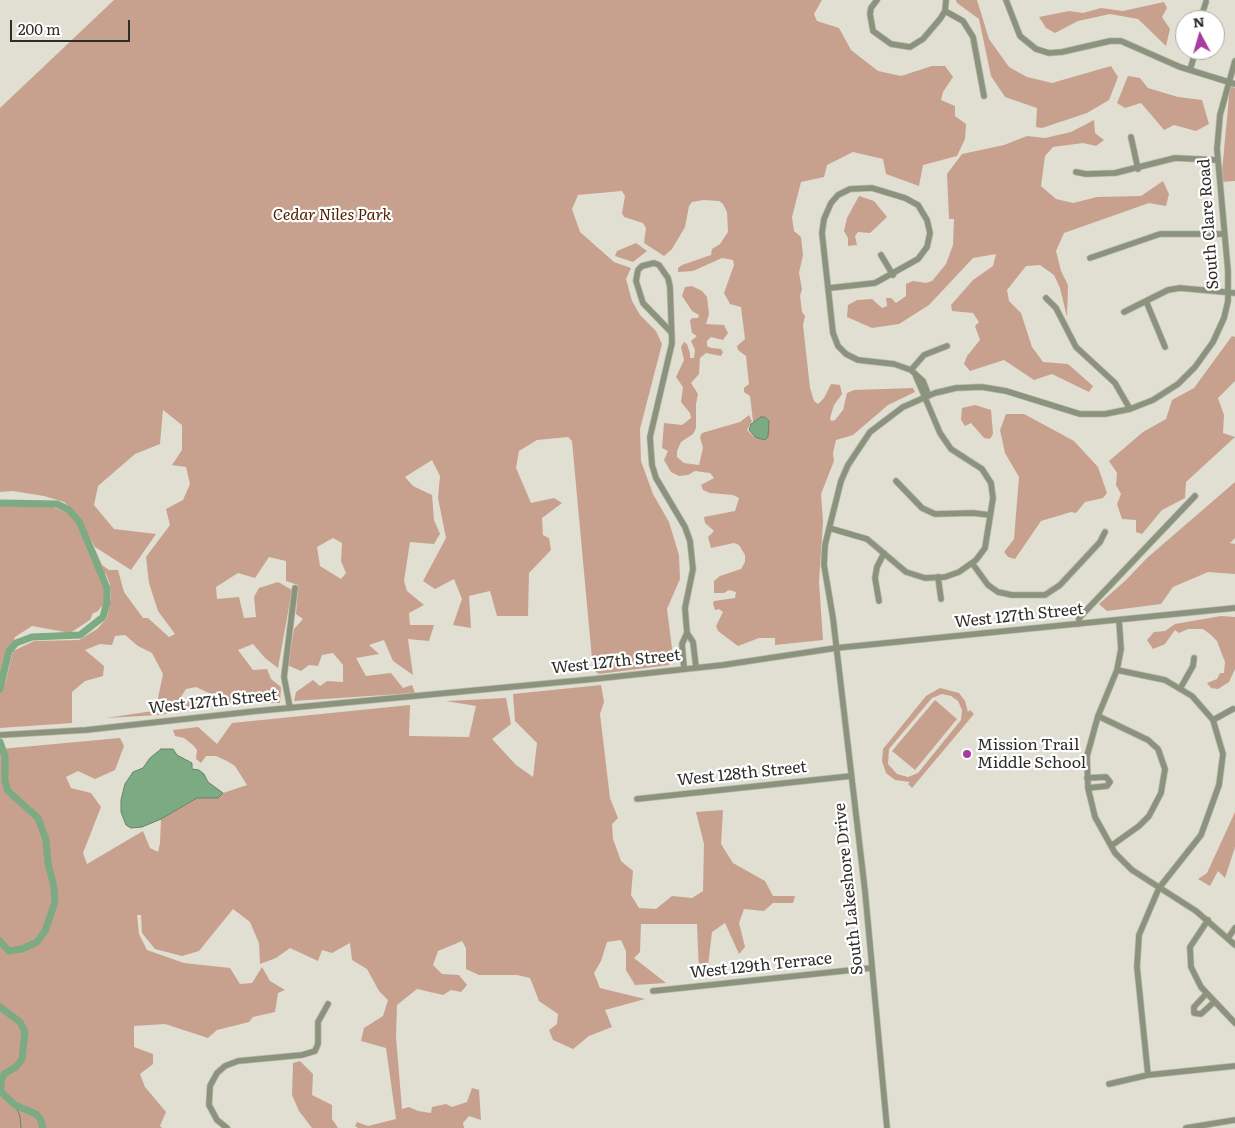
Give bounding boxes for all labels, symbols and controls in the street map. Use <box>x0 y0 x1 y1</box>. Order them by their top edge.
scale bar <box>12 10 132 42</box>
north arrow <box>1175 10 1225 60</box>
text: N <box>1192 11 1205 32</box>
text: 200 m <box>18 17 61 40</box>
street label: South Clare Road <box>1195 158 1223 290</box>
park label: Cedar Niles Park <box>273 205 391 225</box>
street label: West 127th Street <box>954 600 1084 632</box>
street label: West 127th Street <box>551 646 681 678</box>
street label: West 127th Street <box>148 686 278 718</box>
place label: Mission Trail Middle School <box>977 735 1086 773</box>
marker: Mission Trail Middle School <box>961 748 973 760</box>
street label: West 128th Street <box>676 758 808 790</box>
street label: South Lakeshore Drive <box>830 802 868 976</box>
street label: West 129th Terrace <box>689 949 833 983</box>

